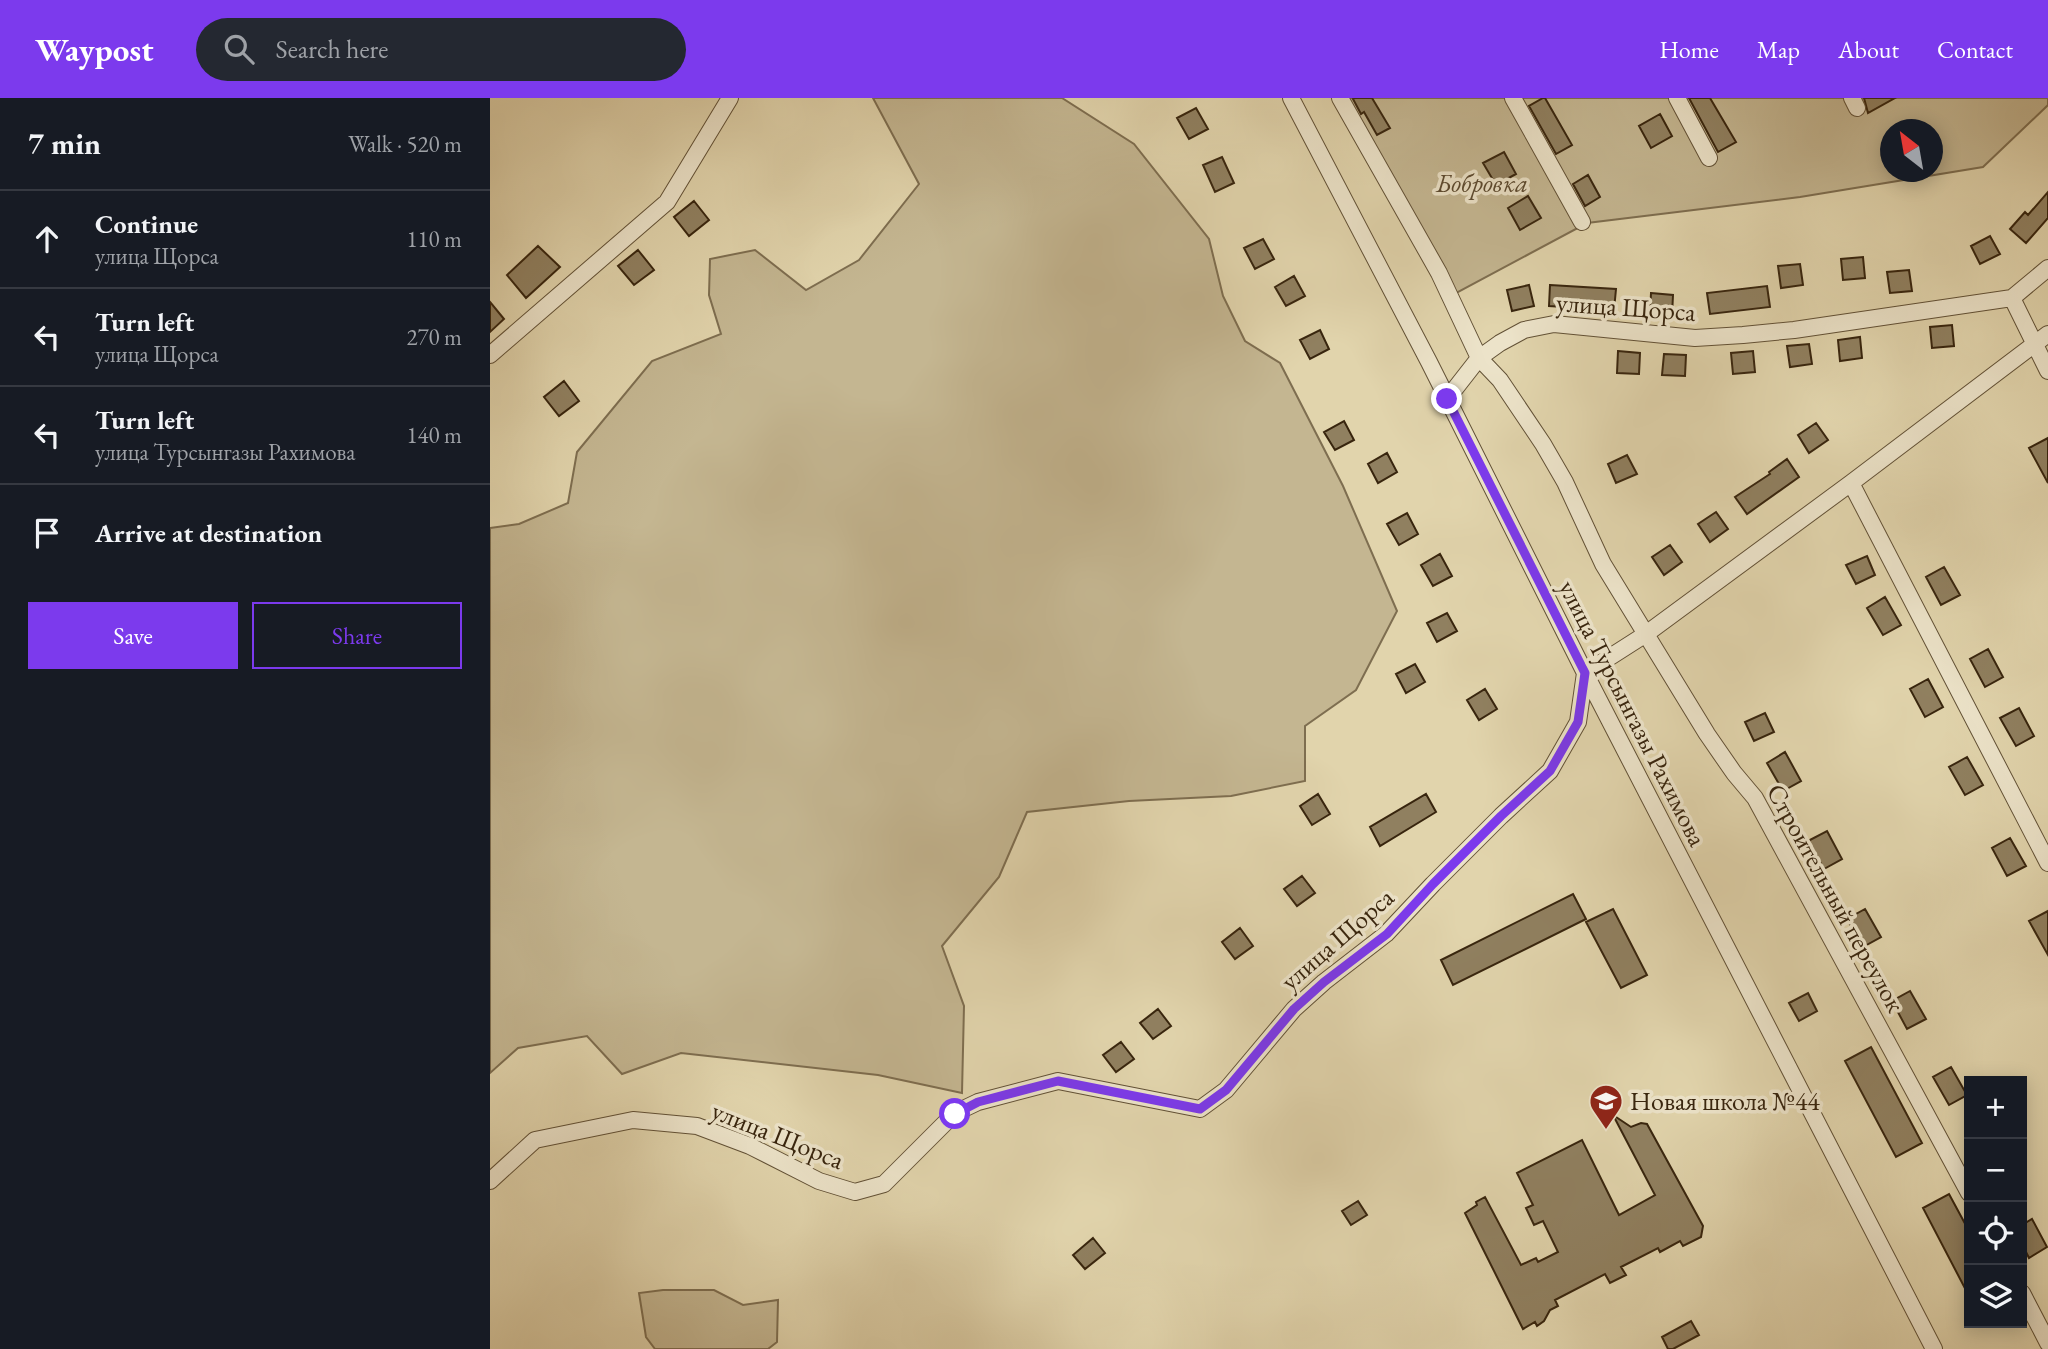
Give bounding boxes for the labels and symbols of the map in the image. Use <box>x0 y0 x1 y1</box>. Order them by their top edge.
north arrow <box>1880 119 1943 182</box>
park label: Бобровка <box>1435 166 1528 200</box>
street label: улица Щорса <box>1555 285 1697 329</box>
route end <box>1431 383 1462 414</box>
street label: улица Турсынгазы Рахимова <box>1551 574 1715 852</box>
street label: Строительный переулок <box>1759 778 1913 1019</box>
street label: улица Щорса <box>1273 880 1401 998</box>
school or university icon: Новая школа №44 <box>1587 1082 1625 1131</box>
place label: Новая школа №44 <box>1630 1084 1820 1118</box>
street label: улица Щорса <box>707 1093 850 1177</box>
route start <box>939 1098 970 1129</box>

